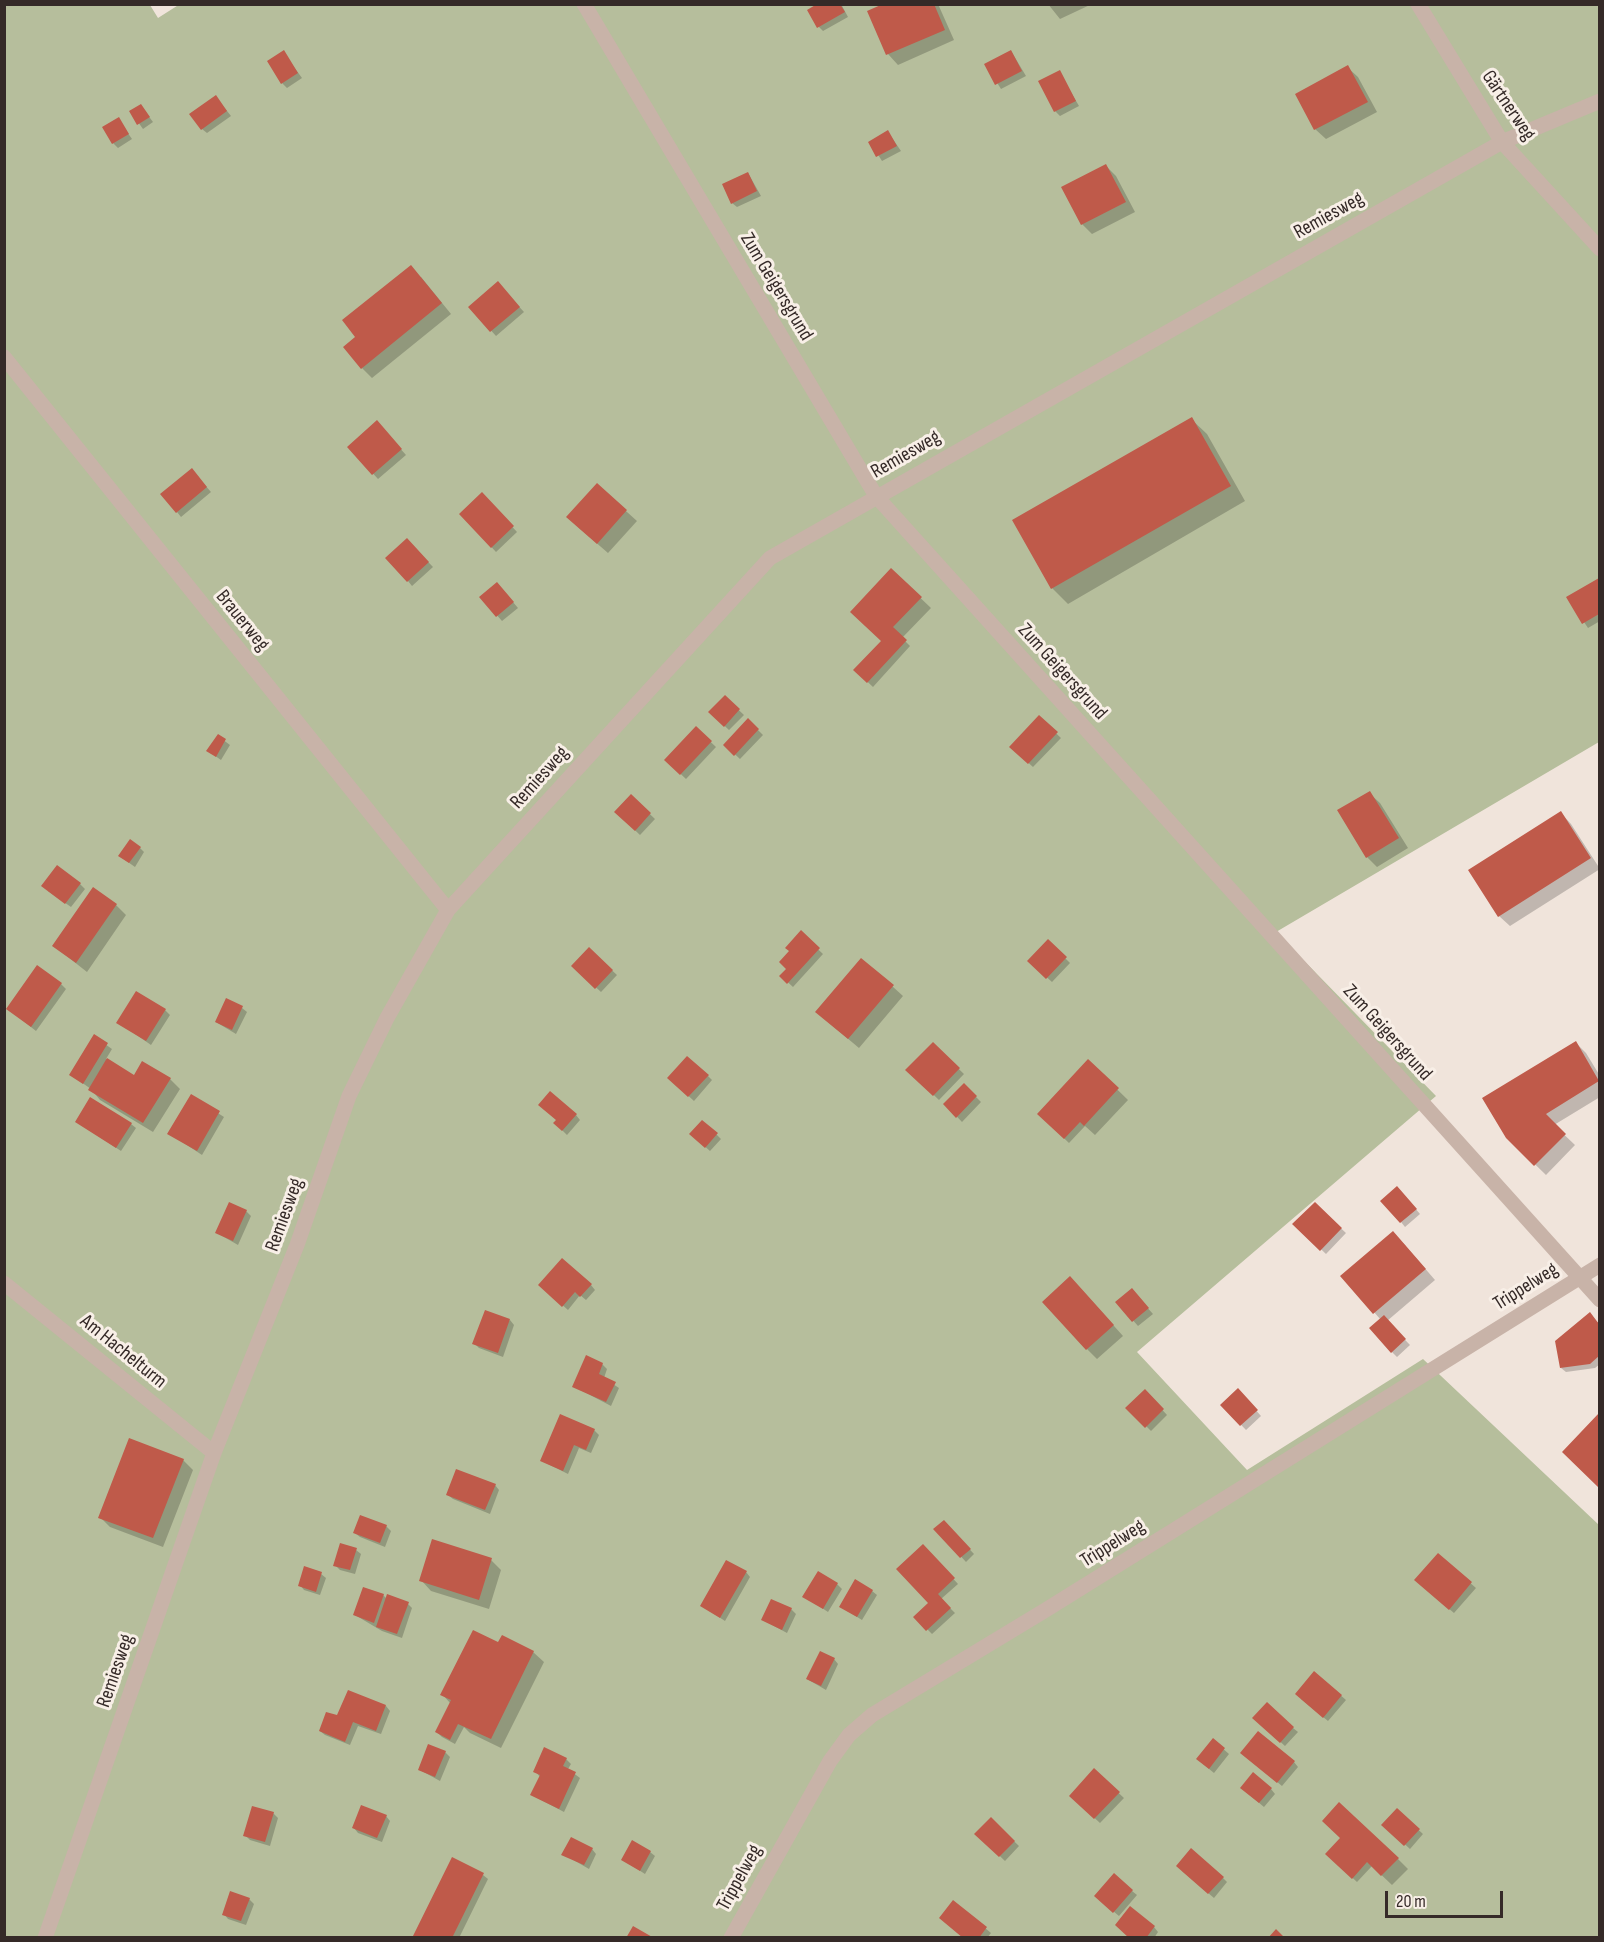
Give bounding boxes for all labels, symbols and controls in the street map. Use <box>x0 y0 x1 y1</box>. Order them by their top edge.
street label: Gärtnerweg <box>1476 66 1540 146</box>
street label: Remiesweg <box>1290 187 1368 245</box>
street label: Zum Geigersgrund <box>734 229 818 345</box>
street label: Remiesweg <box>867 426 945 484</box>
street label: Brauerweg <box>210 586 274 656</box>
street label: Zum Geigersgrund <box>1012 619 1112 725</box>
street label: Remiesweg <box>506 742 574 814</box>
street label: Zum Geigersgrund <box>1337 980 1437 1086</box>
street label: Remiesweg <box>261 1175 309 1255</box>
street label: Trippelweg <box>1489 1258 1563 1316</box>
street label: Am Hachelturm <box>75 1310 171 1394</box>
street label: Trippelweg <box>1076 1515 1150 1573</box>
street label: Remiesweg <box>92 1631 140 1711</box>
street label: Trippelweg <box>712 1841 768 1915</box>
scale bar <box>1388 1879 1506 1917</box>
text: 20 m <box>1396 1891 1426 1912</box>

